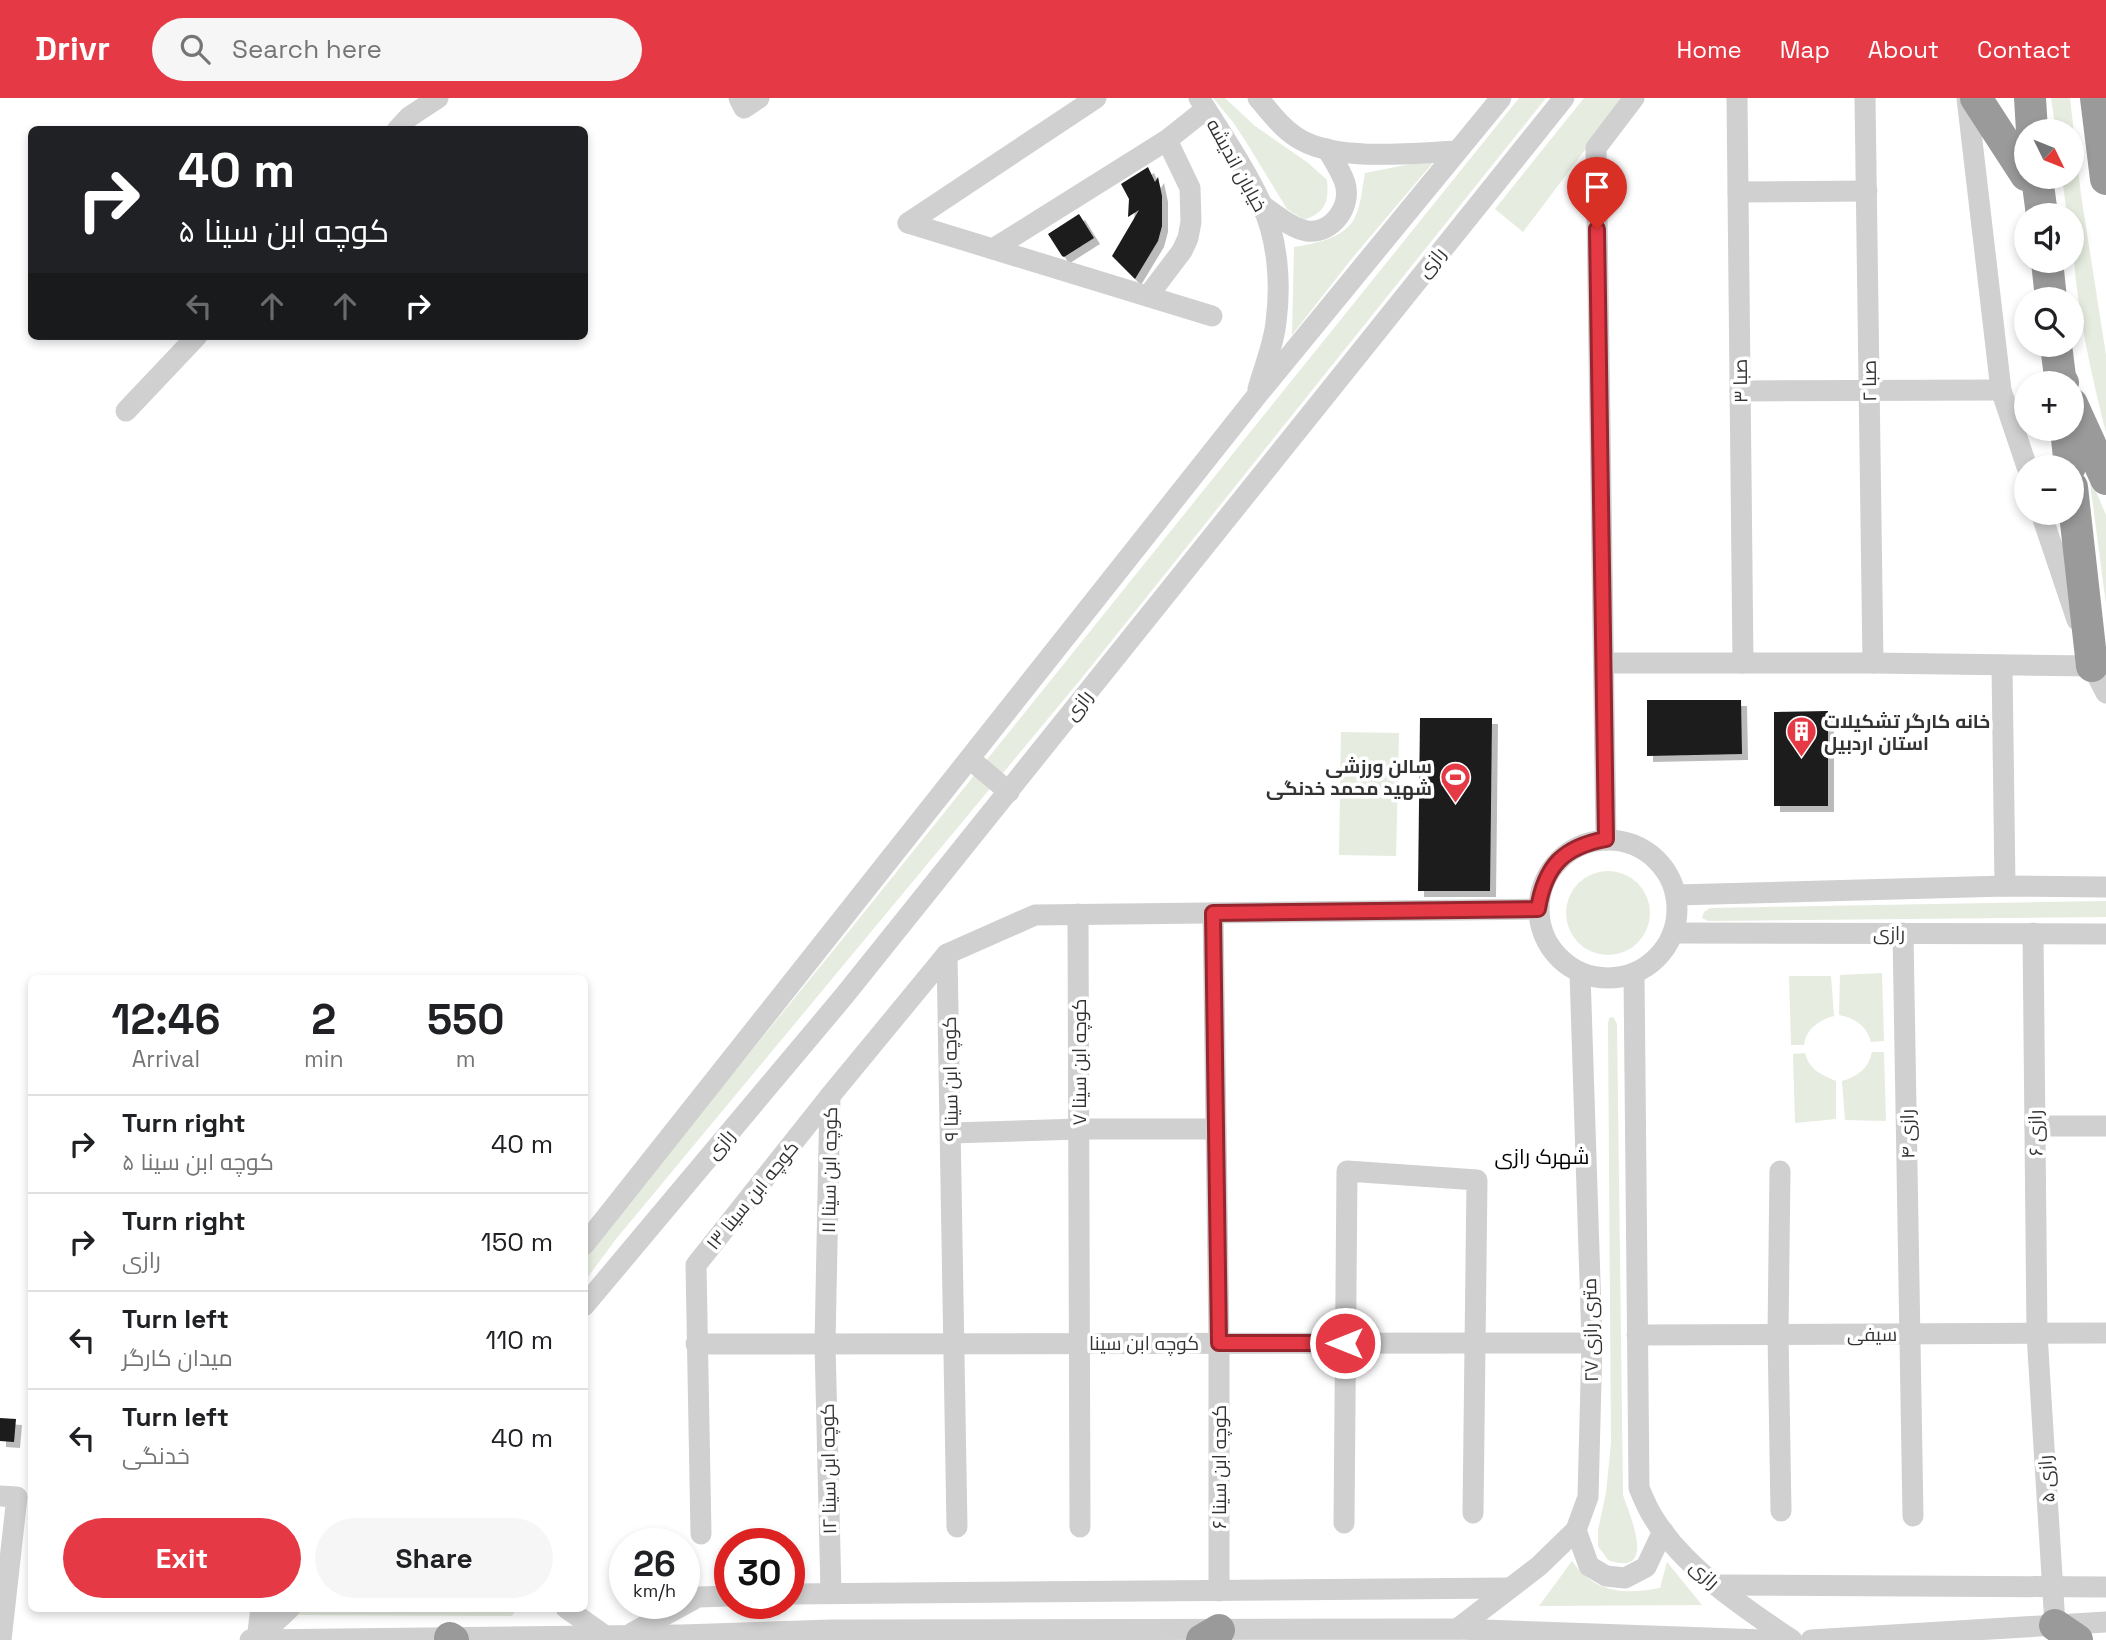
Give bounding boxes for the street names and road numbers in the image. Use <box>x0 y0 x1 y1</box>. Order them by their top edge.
street label: خیابان اندیشه <box>1201 114 1272 216</box>
street label: رازی <box>1412 242 1451 283</box>
street label: صبا ۳ <box>1728 359 1753 403</box>
street label: صبا ۲ <box>1857 360 1882 402</box>
street label: رازی <box>1059 685 1098 726</box>
street label: رازی <box>1873 921 1905 946</box>
street label: کوچه ابن سینا ۷ <box>1067 999 1092 1125</box>
street label: کوچه ابن سینا ۹ <box>937 1016 964 1142</box>
street label: کوچه ابن سینا ۱۱ <box>816 1106 843 1234</box>
street label: رازی ۴ <box>1895 1109 1920 1159</box>
street label: رازی ۶ <box>2023 1110 2048 1156</box>
street label: رازی <box>700 1124 740 1165</box>
street label: کوچه ابن سینا ۱۳ <box>701 1135 804 1255</box>
street label: ۲۷ متری رازی <box>1577 1278 1604 1382</box>
street label: سیفی <box>1847 1322 1897 1347</box>
street label: کوچه ابن سینا <box>1089 1331 1199 1356</box>
street label: کوچه ابن سینا ۱۲ <box>815 1403 842 1535</box>
street label: کوچه ابن سینا ۶ <box>1207 1405 1232 1529</box>
street label: رازی ۵ <box>2032 1454 2061 1503</box>
street label: رازی <box>1684 1554 1725 1594</box>

